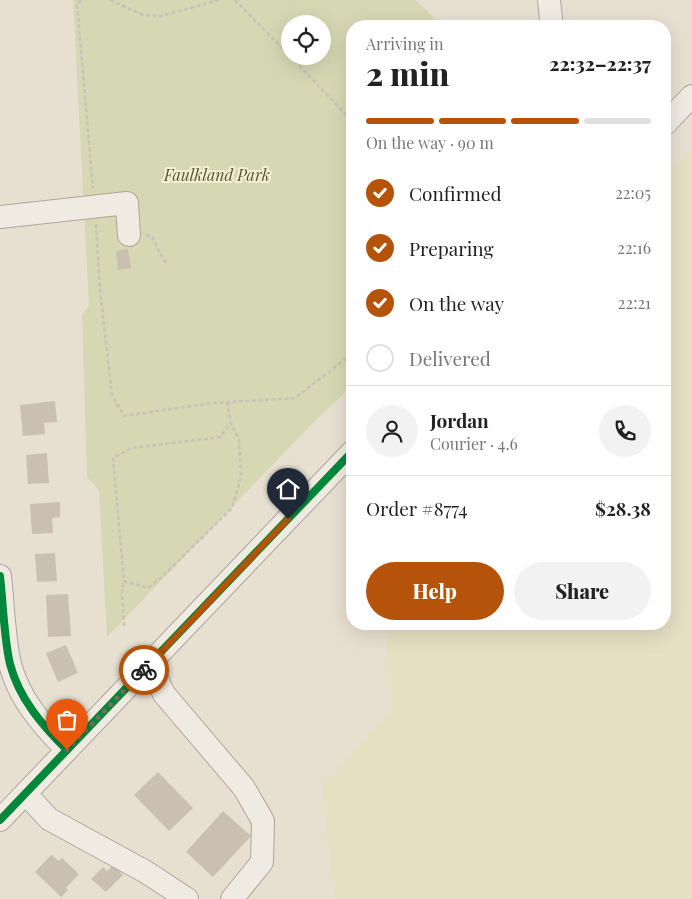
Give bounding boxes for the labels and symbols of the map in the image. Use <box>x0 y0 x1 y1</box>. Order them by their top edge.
park label: Faulkland Park <box>163 164 270 185</box>
pin <box>267 468 309 519</box>
courier <box>119 645 169 695</box>
pin <box>46 699 88 750</box>

